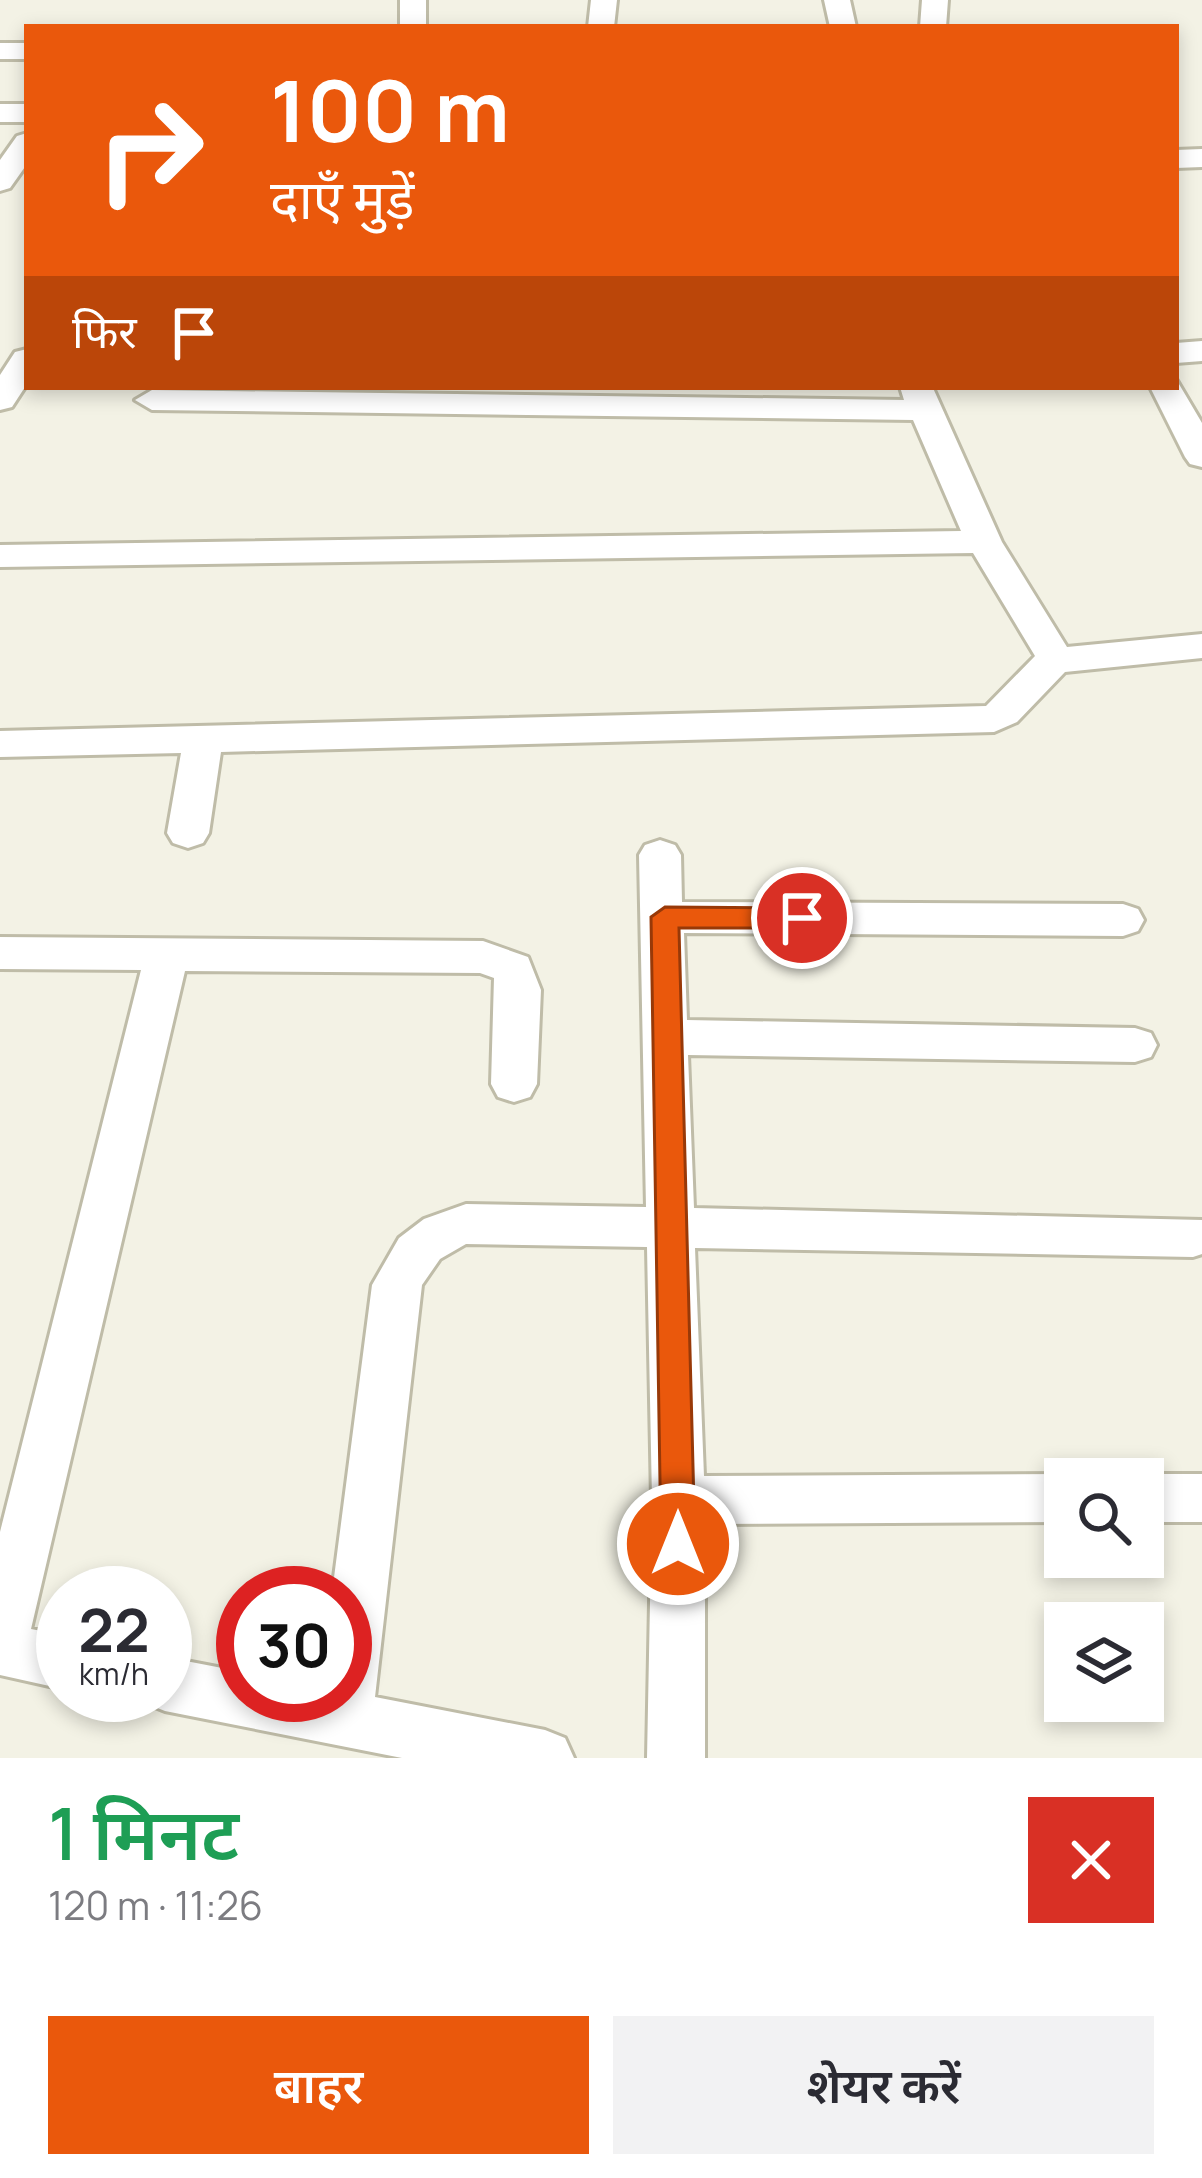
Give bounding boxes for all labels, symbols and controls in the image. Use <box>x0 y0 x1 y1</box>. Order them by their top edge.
text: 100 m <box>270 52 510 167</box>
icon: right <box>72 72 228 228</box>
text: दाएँ मुड़ें <box>270 161 415 235</box>
text: फिर <box>72 300 137 362</box>
icon: arrive <box>161 300 227 366</box>
pin <box>751 867 853 969</box>
icon: arrive <box>769 885 835 951</box>
map controls <box>1044 1458 1164 1722</box>
button: search <box>1044 1458 1164 1578</box>
position arrow <box>615 1481 741 1607</box>
speed limit sign: 30 <box>216 1566 372 1722</box>
text: 22 <box>78 1588 150 1670</box>
button: layers <box>1044 1602 1164 1722</box>
text: km/h <box>79 1653 149 1694</box>
text: 1 मिनट <box>48 1783 239 1882</box>
button: close <box>1028 1797 1154 1923</box>
text: 120 m · 11:26 <box>48 1878 263 1932</box>
button: बाहर <box>48 2016 589 2154</box>
button: शेयर करें <box>613 2016 1154 2154</box>

